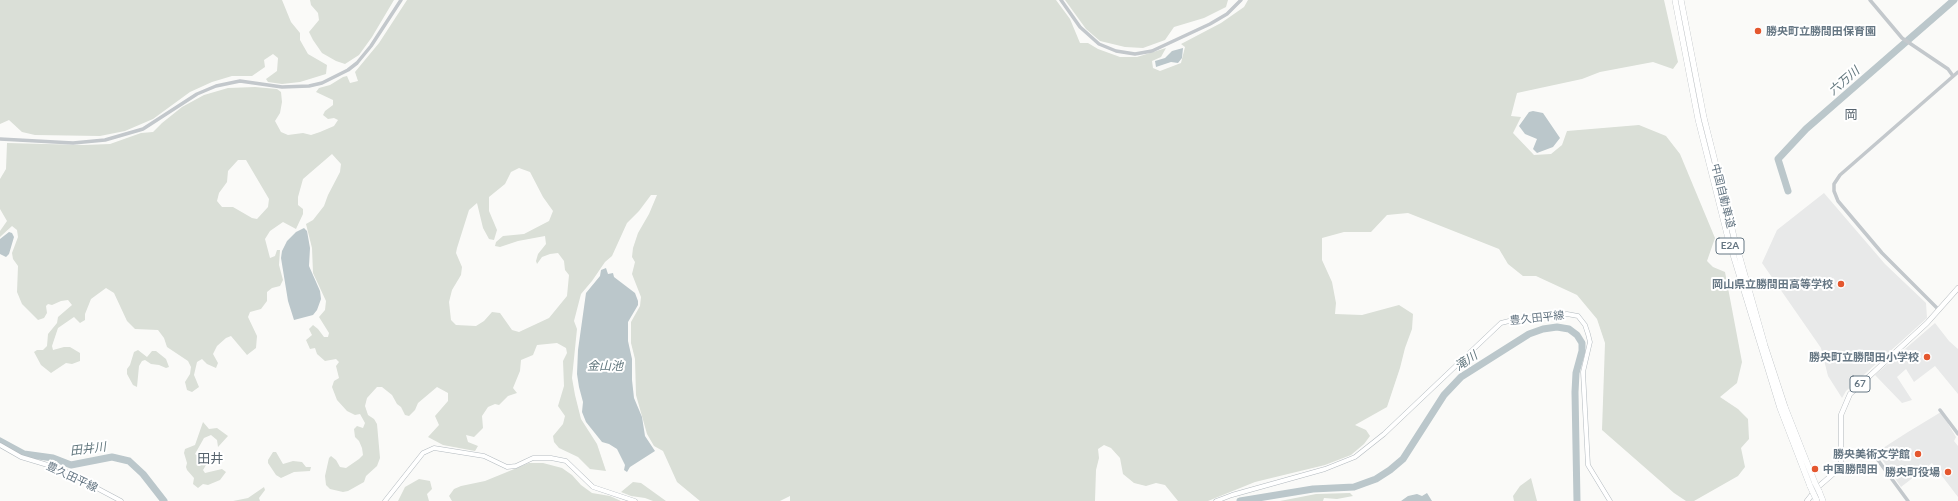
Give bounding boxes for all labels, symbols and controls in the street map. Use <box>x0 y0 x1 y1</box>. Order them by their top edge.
place label: 勝央町立勝間田保育園 <box>1766 24 1876 38</box>
marker: 勝央町立勝間田保育園 <box>1753 26 1763 36</box>
water label: 六万川 <box>1826 64 1862 98</box>
district label: 岡 <box>1845 107 1857 123</box>
street label: 中国自動車道 <box>1709 162 1737 230</box>
road number: E2A <box>1716 238 1744 254</box>
place label: 岡山県立勝間田高等学校 <box>1712 277 1833 291</box>
marker: 岡山県立勝間田高等学校 <box>1836 279 1846 289</box>
street label: 豊久田平線 <box>1509 309 1565 327</box>
water label: 滝川 <box>1452 348 1480 374</box>
place label: 勝央町立勝間田小学校 <box>1809 350 1919 364</box>
marker: 勝央町立勝間田小学校 <box>1922 352 1932 362</box>
water label: 金山池 <box>587 359 623 373</box>
road number: 67 <box>1850 376 1870 392</box>
water label: 田井川 <box>69 440 107 458</box>
place label: 勝央美術文学館 <box>1833 447 1910 461</box>
marker: 勝央美術文学館 <box>1913 449 1923 459</box>
district label: 田井 <box>197 451 223 467</box>
street label: 豊久田平線 <box>44 459 100 495</box>
place label: 中国勝間田 <box>1823 462 1878 476</box>
marker: 中国勝間田 <box>1810 464 1820 474</box>
place label: 勝央町役場 <box>1885 465 1940 479</box>
marker: 勝央町役場 <box>1943 467 1953 477</box>

